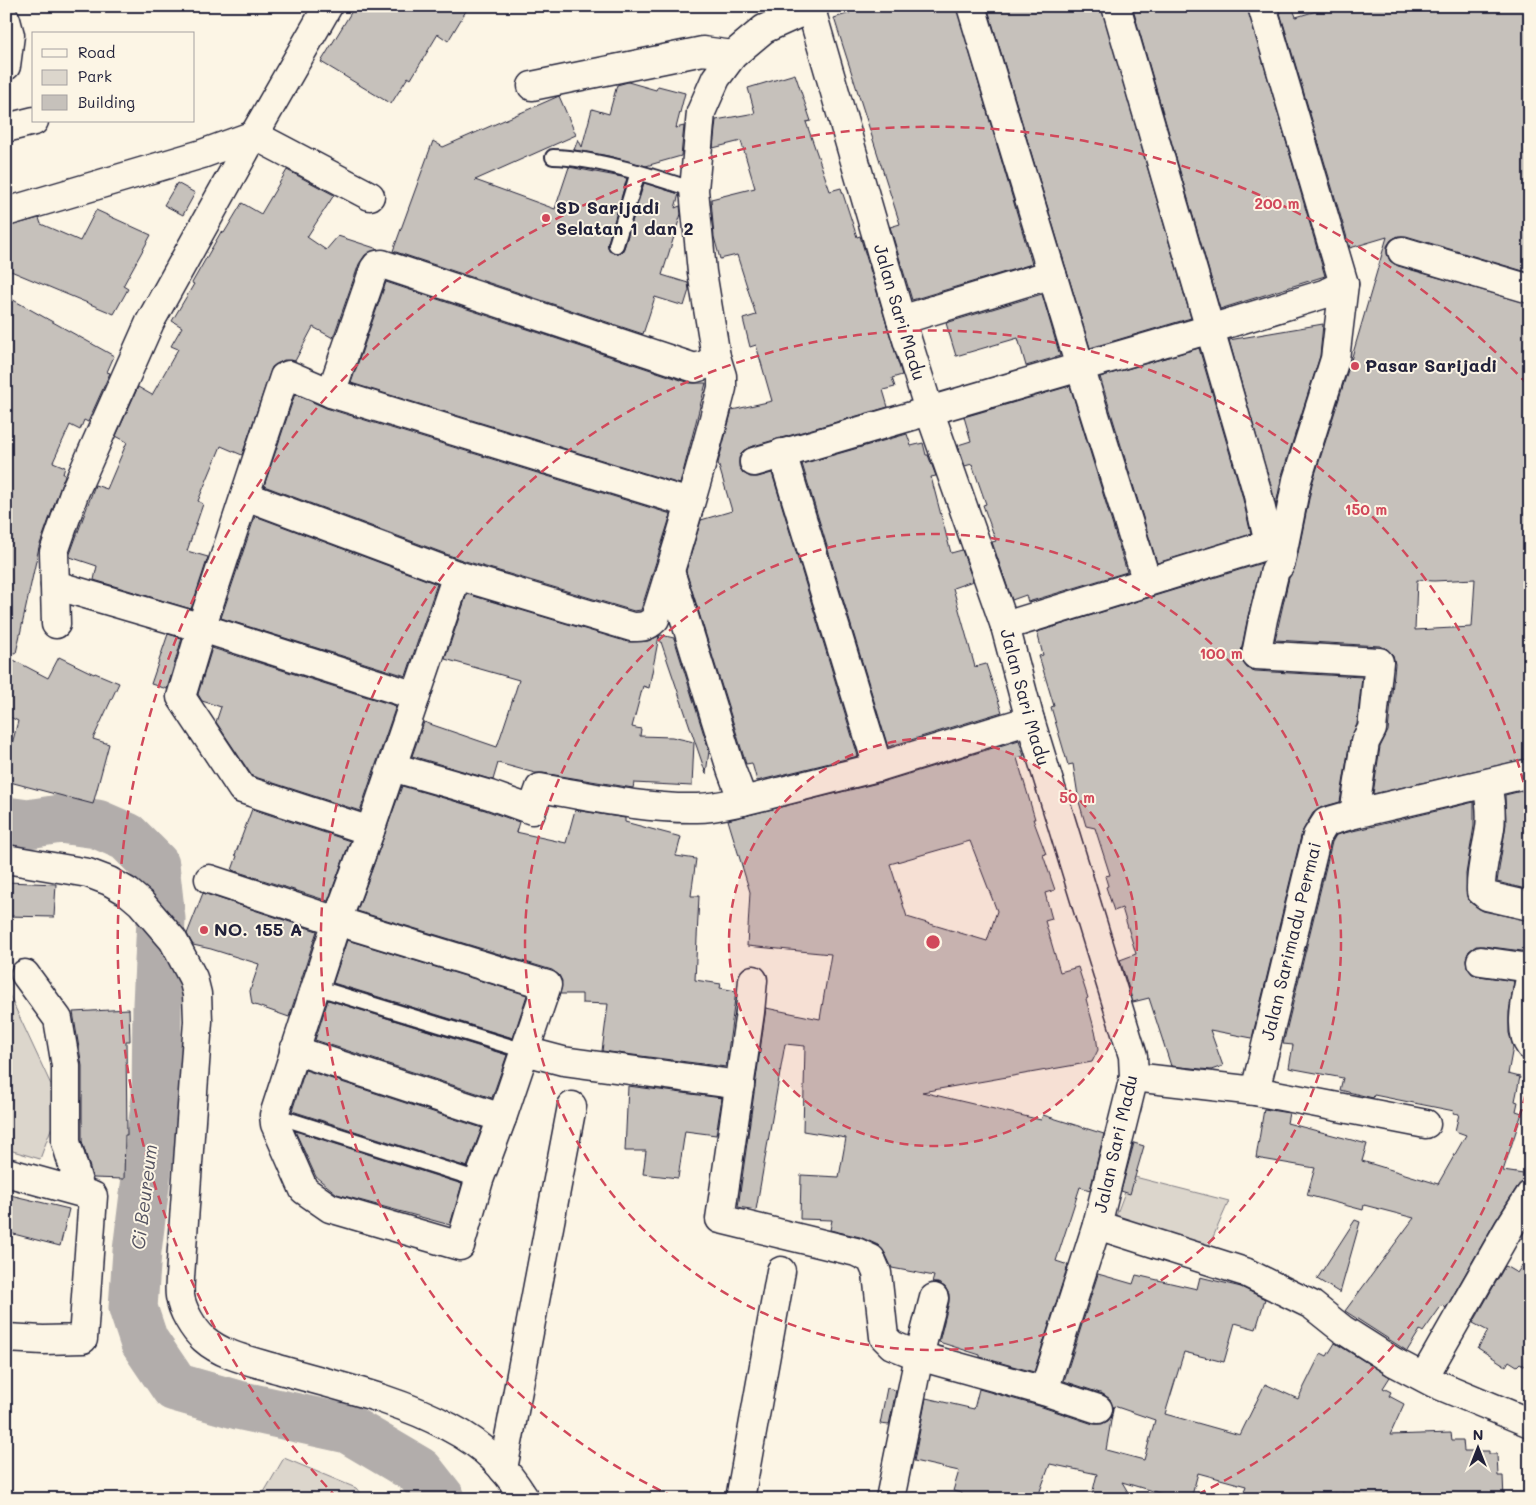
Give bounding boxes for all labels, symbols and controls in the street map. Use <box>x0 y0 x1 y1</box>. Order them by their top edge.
legend <box>32 32 195 122</box>
text: Road <box>78 42 115 62</box>
text: Park <box>78 66 112 86</box>
text: Building <box>78 92 135 112</box>
text: 200 m <box>1255 193 1300 213</box>
place label: SD Sarijadi Selatan 1 dan 2 <box>556 195 694 240</box>
marker: SD Sarijadi Selatan 1 dan 2 <box>540 212 552 224</box>
street label: Jalan Sari Madu <box>869 241 932 383</box>
place label: Pasar Sarijadi <box>1365 353 1497 377</box>
marker: Pasar Sarijadi <box>1349 360 1361 372</box>
text: 150 m <box>1345 499 1387 519</box>
street label: Jalan Sari Madu <box>995 626 1056 768</box>
text: 100 m <box>1199 643 1243 663</box>
text: 50 m <box>1059 787 1095 807</box>
street label: Jalan Sarimadu Permai <box>1255 839 1326 1043</box>
place label: NO. 155 A <box>214 917 302 941</box>
marker: NO. 155 A <box>198 924 210 936</box>
centre of rings <box>924 933 942 951</box>
street label: Jalan Sari Madu <box>1087 1072 1143 1215</box>
water label: Ci Beureum <box>125 1143 162 1251</box>
north arrow <box>1454 1422 1504 1472</box>
text: N <box>1473 1425 1483 1444</box>

